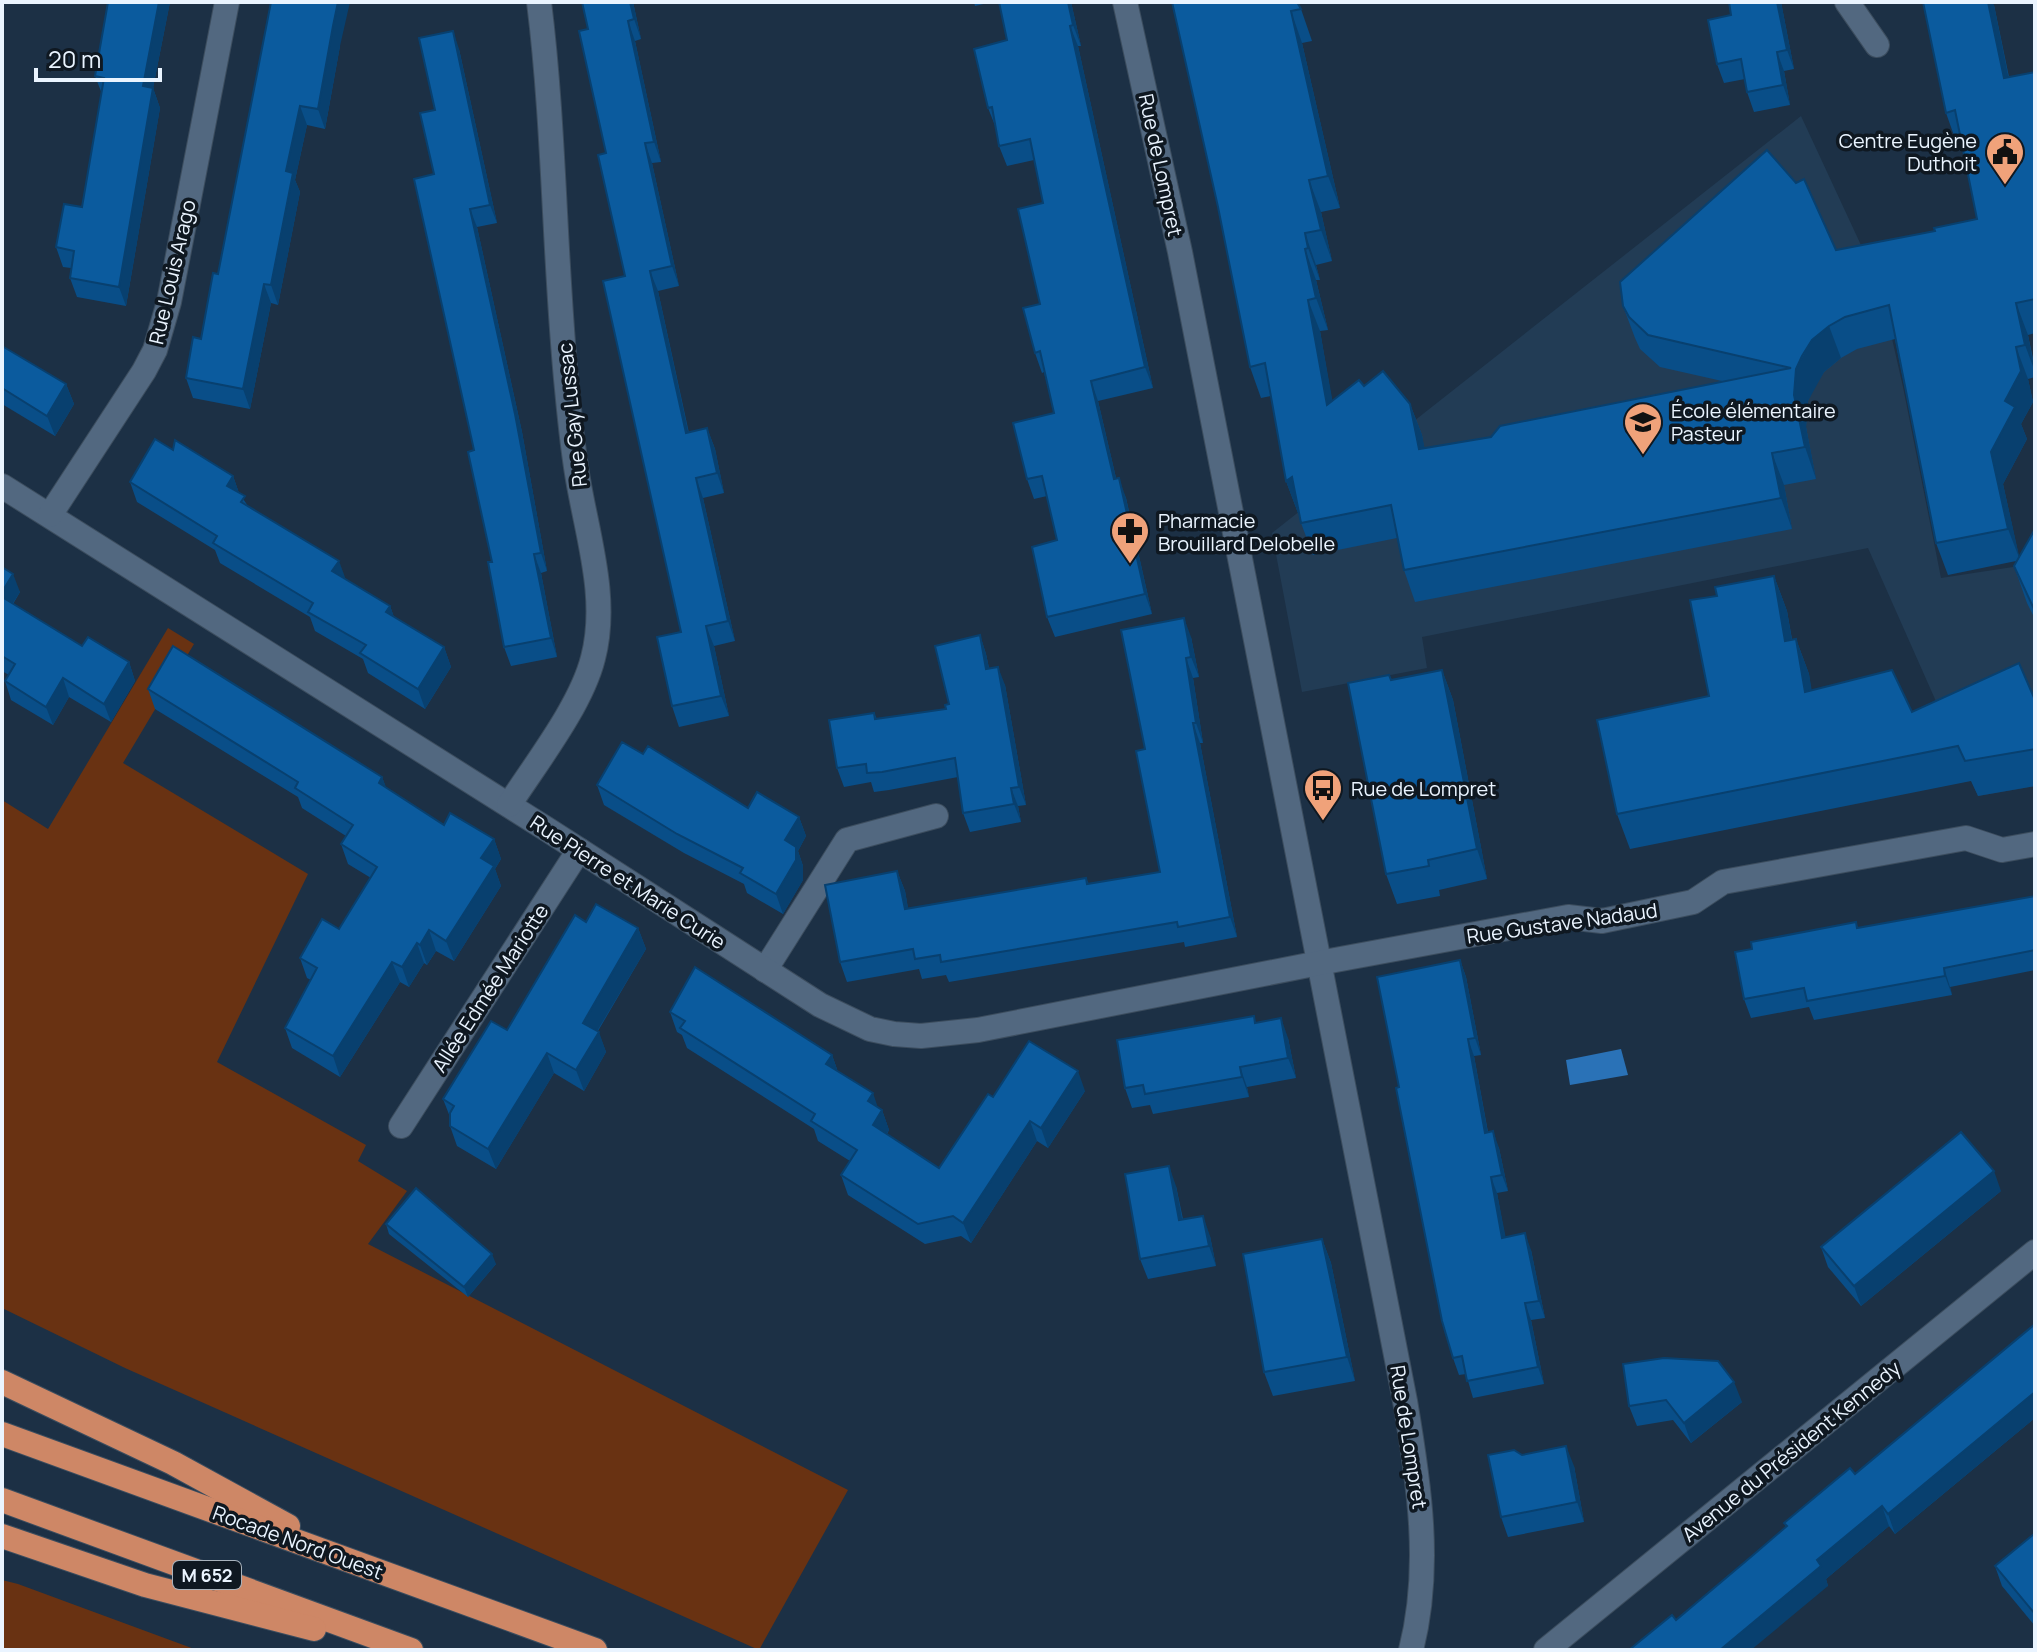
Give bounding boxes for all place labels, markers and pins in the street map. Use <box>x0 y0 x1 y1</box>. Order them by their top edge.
place label: Centre Eugène Duthoit <box>1839 127 1977 177</box>
public building icon: Centre Eugène Duthoit <box>1984 131 2026 186</box>
place label: École élémentaire Pasteur <box>1671 397 1836 447</box>
school or university icon: École élémentaire Pasteur <box>1622 401 1664 456</box>
place label: Pharmacie Brouillard Delobelle <box>1158 507 1335 557</box>
pharmacy icon: Pharmacie Brouillard Delobelle <box>1109 510 1151 565</box>
bus stop icon: Rue de Lompret <box>1302 767 1344 822</box>
place label: Rue de Lompret <box>1351 775 1496 802</box>

